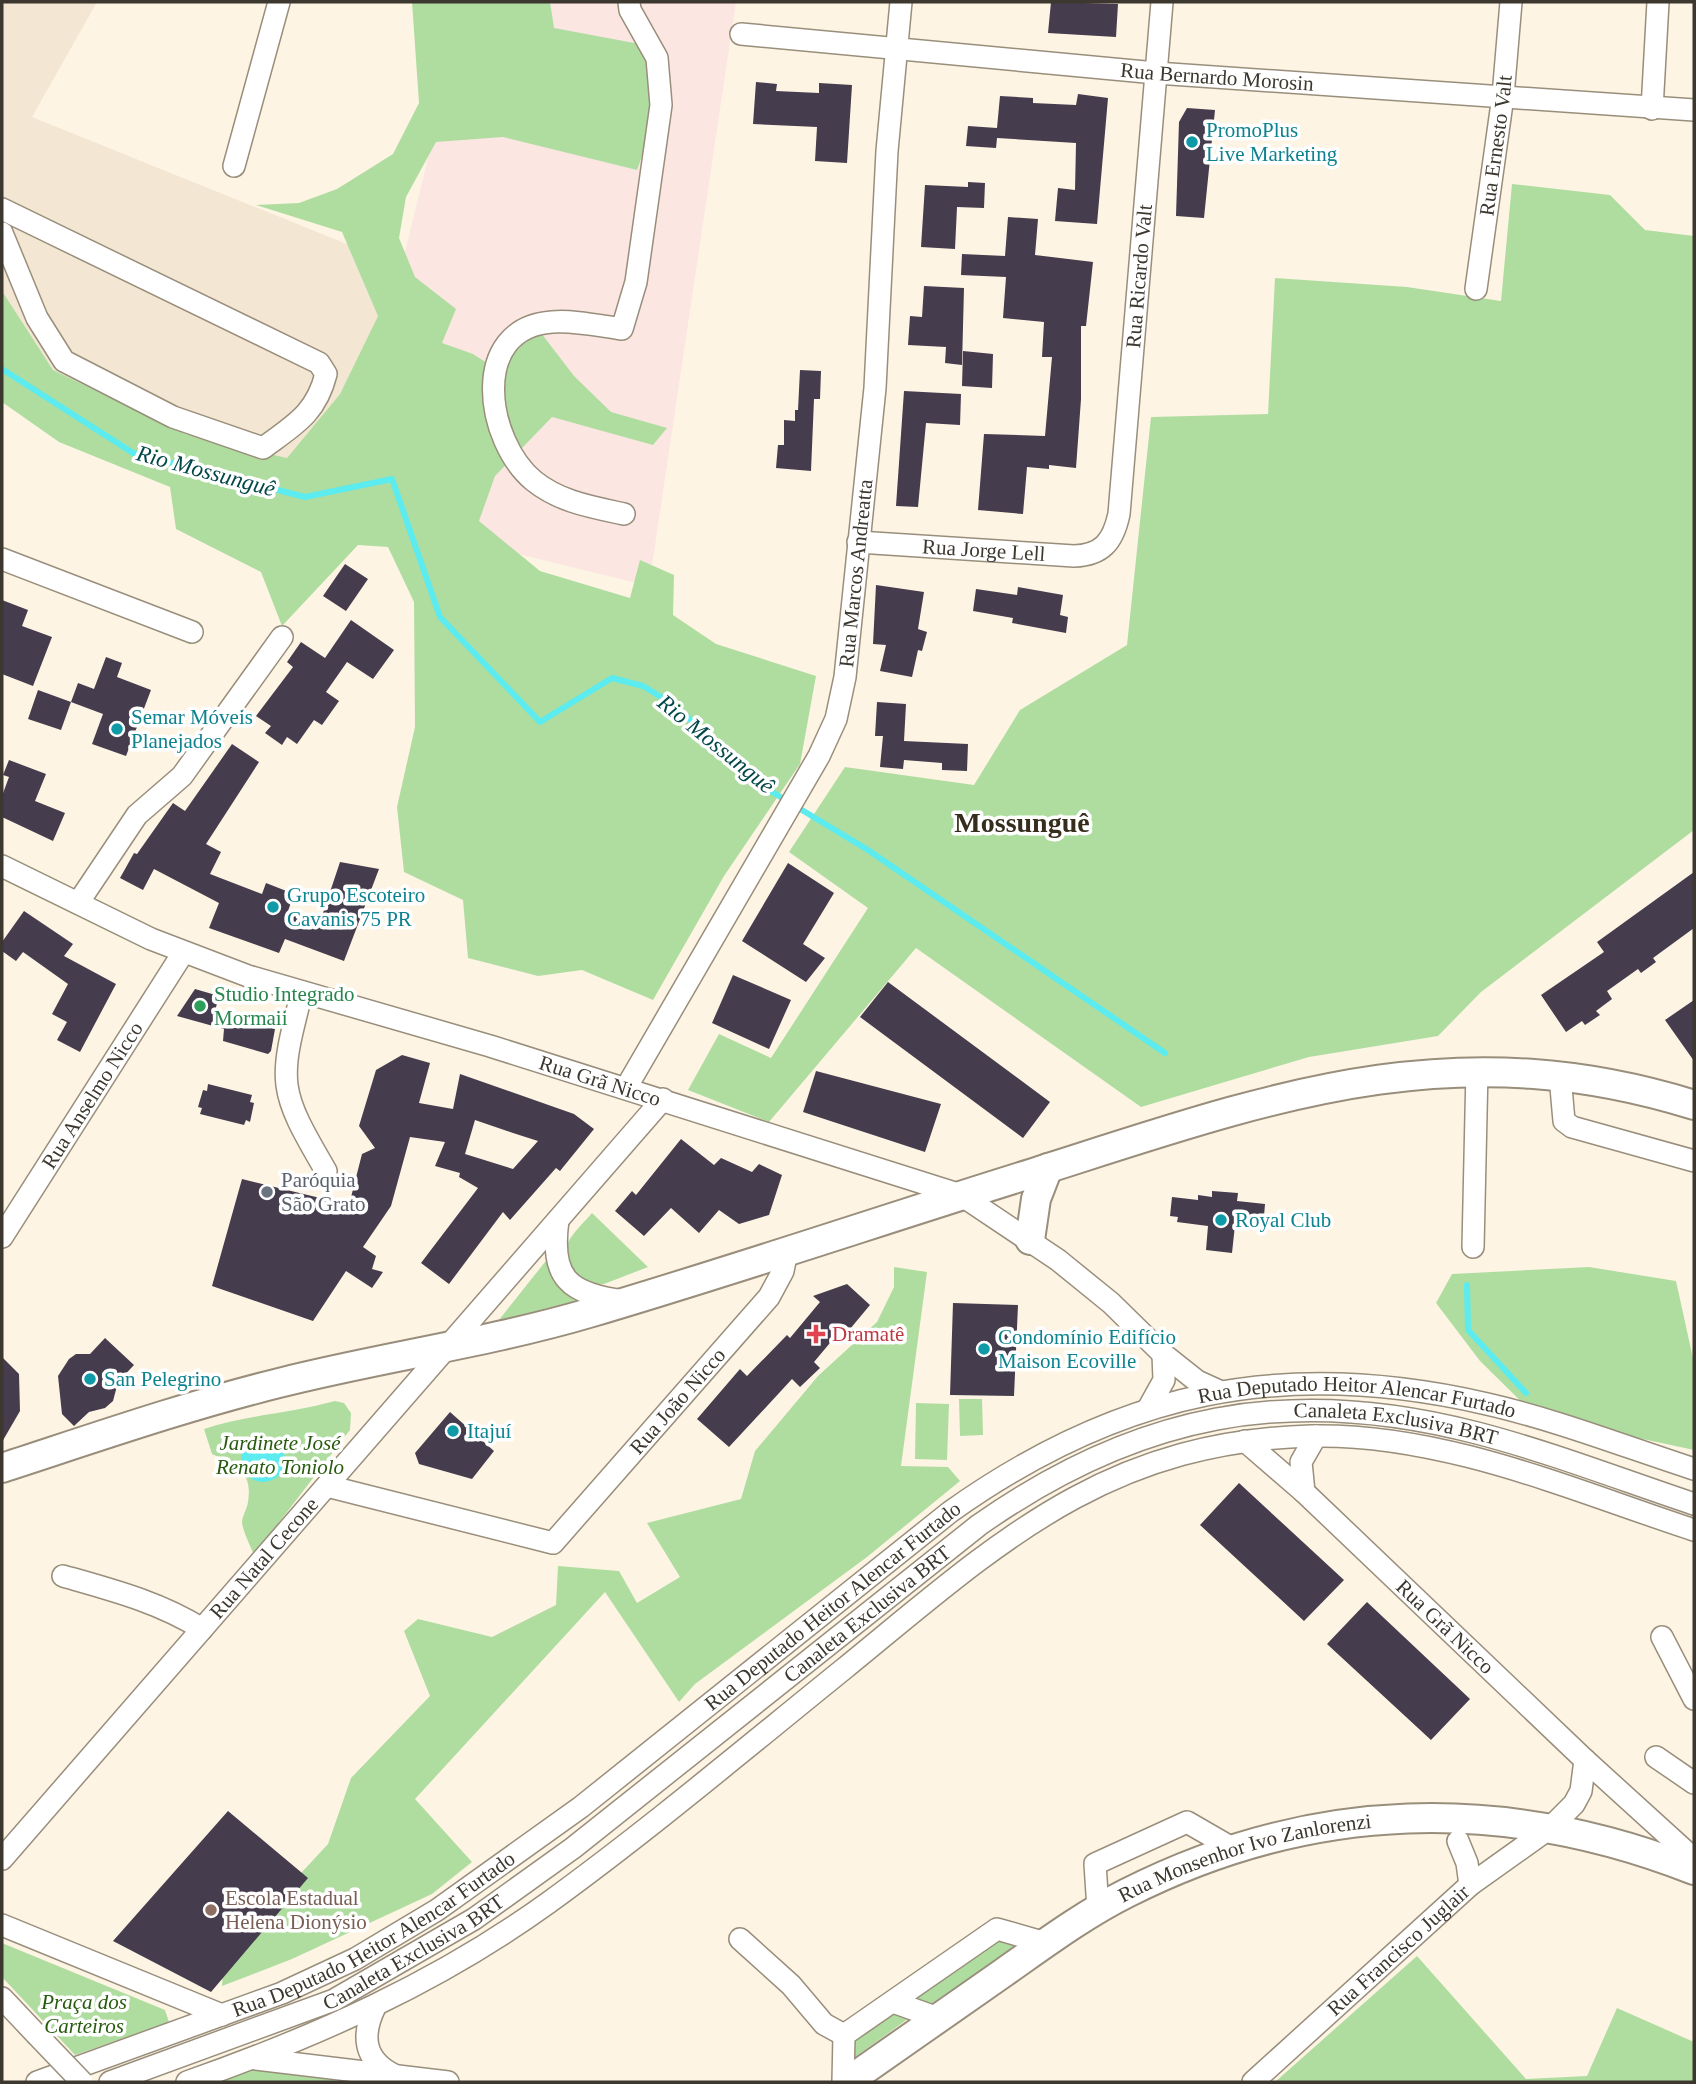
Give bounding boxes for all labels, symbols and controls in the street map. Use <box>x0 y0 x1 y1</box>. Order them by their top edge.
street label: Rua Bernardo Morosin <box>1119 58 1315 96</box>
street label: Rua Ernesto Valt <box>1474 74 1517 217</box>
place label: PromoPlus Live Marketing <box>1206 118 1338 166</box>
marker: PromoPlus Live Marketing <box>1184 134 1200 150</box>
street label: Rua Ricardo Valt <box>1121 203 1157 349</box>
water label: Rio Mossunguê <box>133 440 279 502</box>
street label: Rua Marcos Andreatta <box>834 477 878 669</box>
street label: Rua Jorge Lell <box>921 534 1046 566</box>
water label: Rio Mossunguê <box>652 689 780 799</box>
place label: Semar Móveis Planejados <box>131 705 253 753</box>
marker: Semar Móveis Planejados <box>109 721 125 737</box>
district label: Mossunguê <box>954 807 1090 838</box>
place label: Grupo Escoteiro Cavanis 75 PR <box>287 883 425 931</box>
marker: Grupo Escoteiro Cavanis 75 PR <box>265 899 281 915</box>
place label: Studio Integrado Mormaii <box>214 982 355 1030</box>
marker: Studio Integrado Mormaii <box>192 998 208 1014</box>
street label: Rua Anselmo Nicco <box>37 1018 148 1173</box>
street label: Rua Grã Nicco <box>536 1050 664 1111</box>
place label: Paróquia São Grato <box>281 1168 366 1216</box>
marker: Paróquia São Grato <box>259 1184 275 1200</box>
place label: Royal Club <box>1235 1208 1331 1232</box>
marker: Royal Club <box>1213 1212 1229 1228</box>
place label: Dramatê <box>832 1322 904 1346</box>
marker: Dramatê <box>806 1324 826 1344</box>
place label: Condomínio Edifício Maison Ecoville <box>998 1325 1176 1373</box>
marker: Condomínio Edifício Maison Ecoville <box>976 1341 992 1357</box>
street label: Rua João Nicco <box>625 1343 731 1459</box>
place label: San Pelegrino <box>104 1367 221 1391</box>
marker: San Pelegrino <box>82 1371 98 1387</box>
street label: Rua Deputado Heitor Alencar Furtado <box>1196 1372 1519 1423</box>
street label: Canaleta Exclusiva BRT <box>1293 1398 1501 1450</box>
place label: Itajuí <box>467 1419 511 1443</box>
marker: Itajuí <box>445 1423 461 1439</box>
park label: Jardinete José Renato Toniolo <box>215 1431 344 1479</box>
street label: Rua Natal Cecone <box>205 1492 323 1623</box>
street label: Rua Deputado Heitor Alencar Furtado <box>700 1496 965 1715</box>
street label: Canaleta Exclusiva BRT <box>779 1540 956 1688</box>
street label: Rua Grã Nicco <box>1391 1574 1499 1679</box>
street label: Rua Monsenhor Ivo Zanlorenzi <box>1114 1809 1373 1907</box>
street label: Rua Deputado Heitor Alencar Furtado <box>229 1846 519 2022</box>
street label: Rua Francisco Juglair <box>1322 1880 1474 2021</box>
place label: Escola Estadual Helena Dionýsio <box>225 1886 367 1934</box>
street label: Canaleta Exclusiva BRT <box>320 1889 509 2015</box>
marker: Escola Estadual Helena Dionýsio <box>203 1902 219 1918</box>
park label: Praça dos Carteiros <box>40 1990 127 2038</box>

